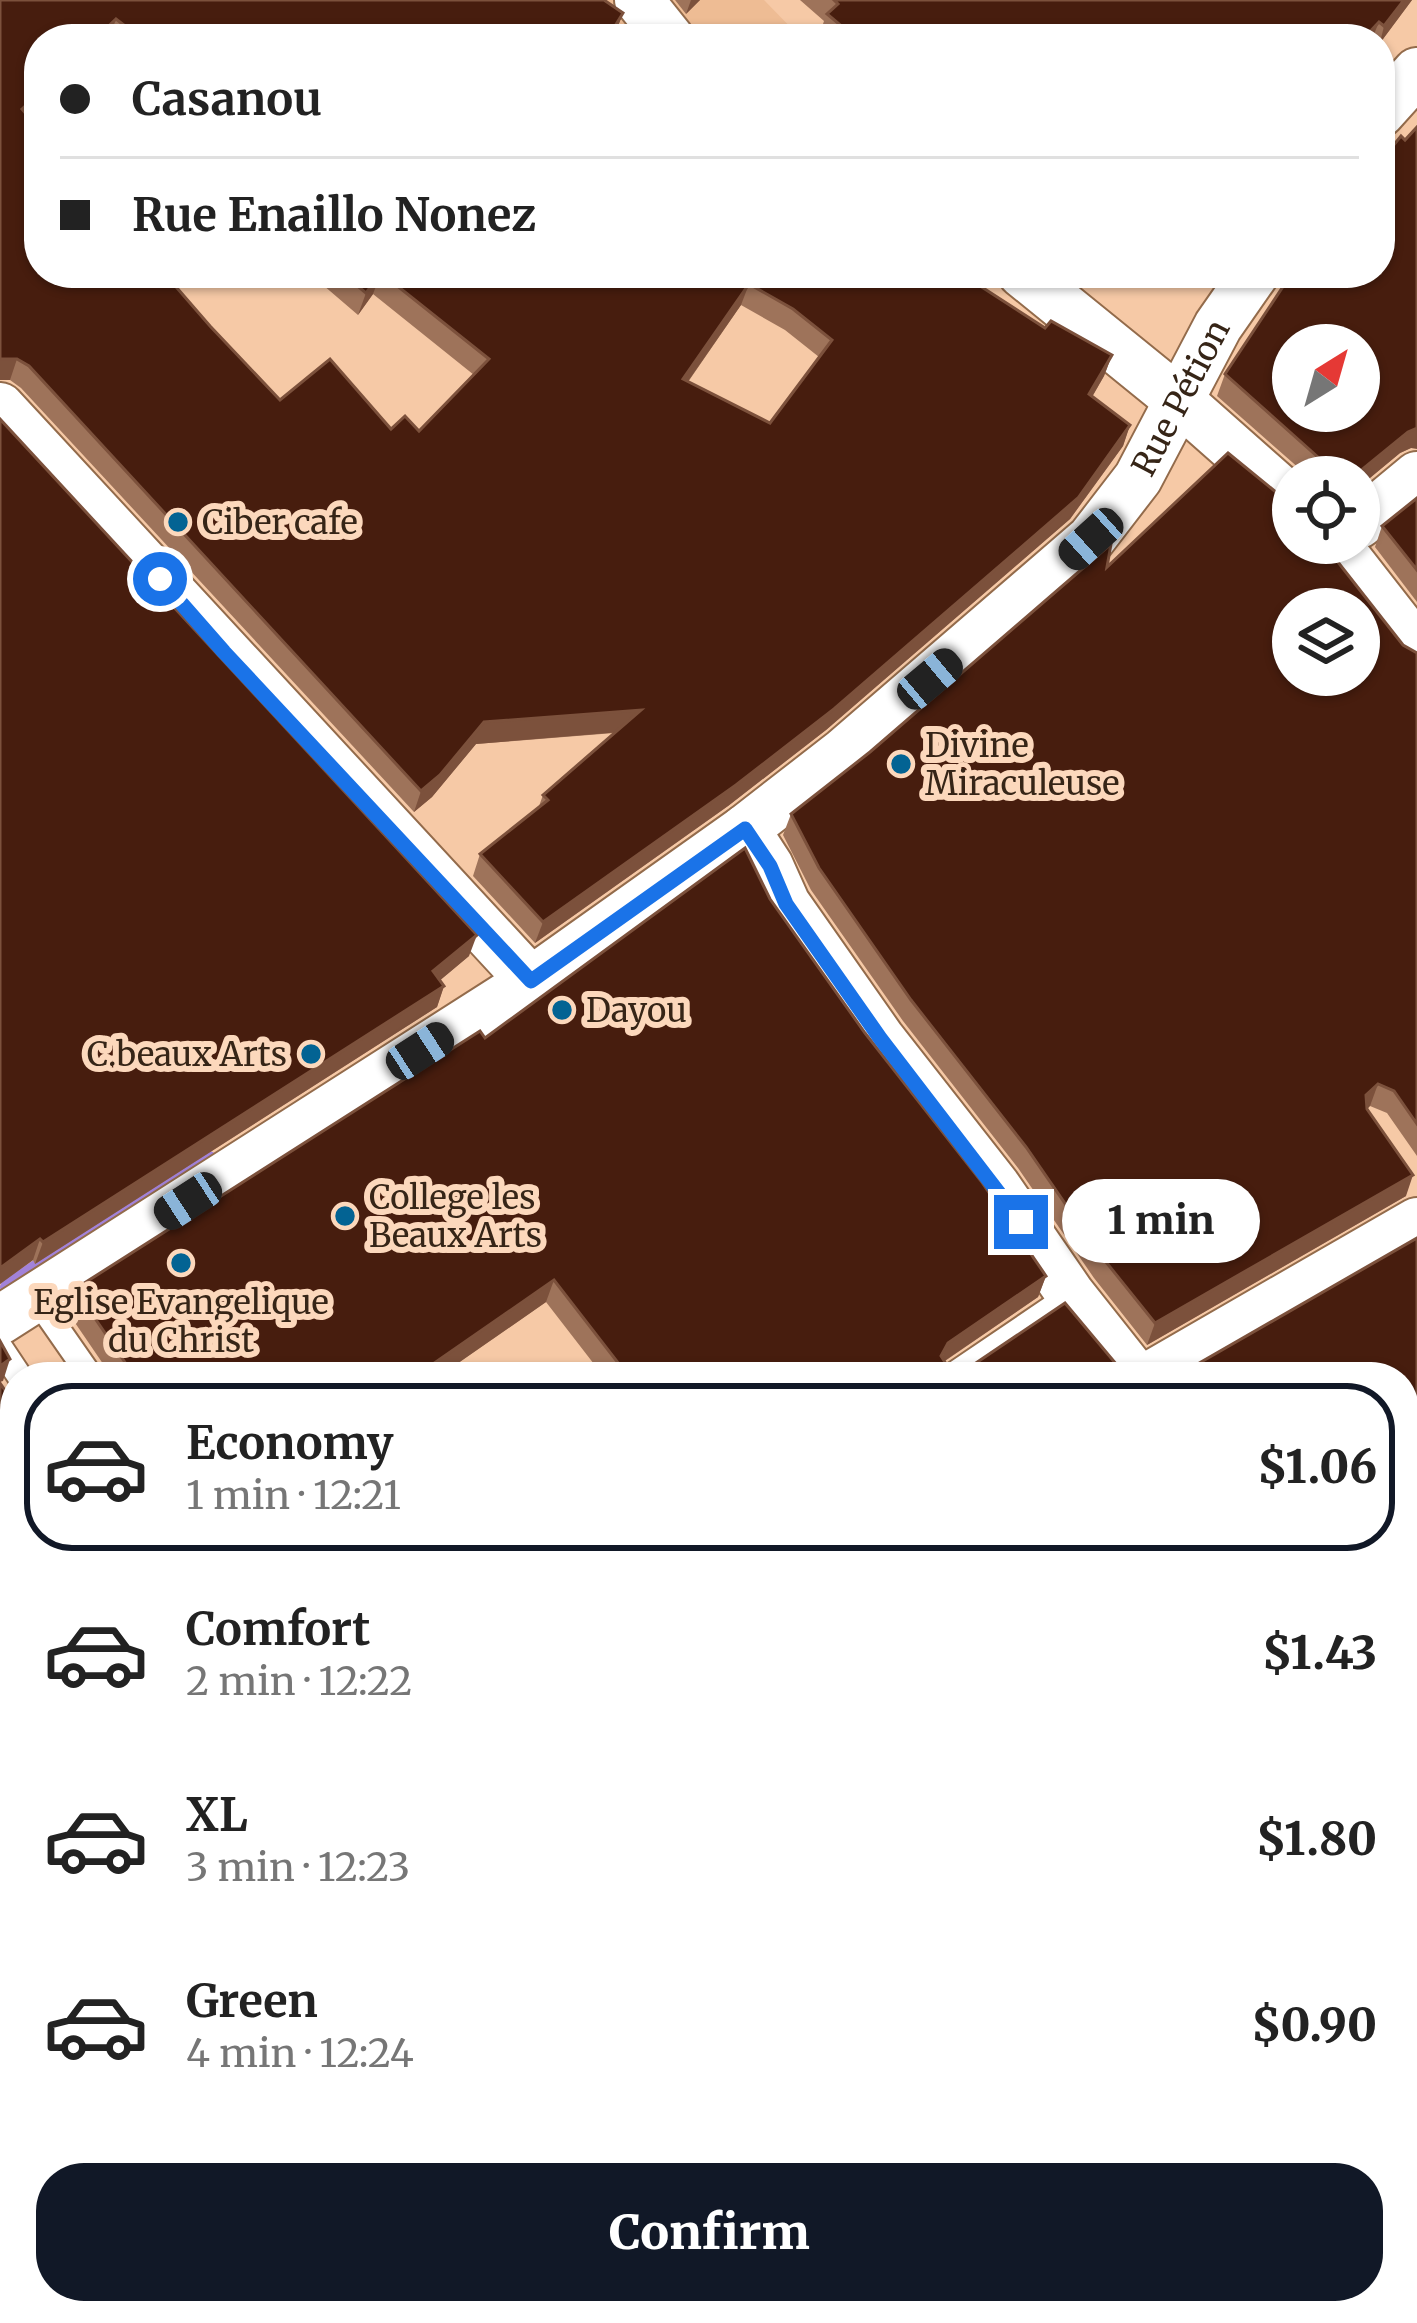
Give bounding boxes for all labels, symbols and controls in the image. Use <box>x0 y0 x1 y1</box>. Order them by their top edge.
text: Casanou <box>132 71 322 127</box>
text: Rue Enaillo Nonez <box>132 187 536 243</box>
street label: Rue Pétion <box>1122 312 1238 483</box>
north arrow <box>1272 324 1380 432</box>
map controls <box>1272 324 1380 696</box>
button: locate <box>1272 456 1380 564</box>
place label: Ciber cafe <box>202 502 358 543</box>
car <box>1052 502 1130 576</box>
marker: Ciber cafe <box>165 509 191 535</box>
route start <box>133 552 187 606</box>
button: layers <box>1272 588 1380 696</box>
car <box>891 642 969 716</box>
place label: Divine Miraculeuse <box>925 725 1119 804</box>
marker: Divine Miraculeuse <box>888 751 914 777</box>
place label: Dayou <box>586 990 687 1031</box>
marker: Dayou <box>549 997 575 1023</box>
car <box>380 1016 460 1086</box>
place label: C.beaux Arts <box>87 1034 287 1075</box>
marker: C.beaux Arts <box>298 1041 324 1067</box>
car <box>148 1166 228 1236</box>
place label: College les Beaux Arts <box>369 1177 542 1256</box>
callout: 1 min <box>1063 1180 1261 1264</box>
route end <box>994 1195 1048 1249</box>
text: 1 min <box>1108 1196 1214 1245</box>
marker: College les Beaux Arts <box>332 1203 358 1229</box>
marker: Eglise Evangelique du Christ <box>168 1250 194 1276</box>
place label: Eglise Evangelique du Christ <box>33 1282 329 1361</box>
icon: car <box>42 1413 150 1521</box>
text: Economy <box>186 1415 394 1471</box>
text: $1.06 <box>1257 1439 1377 1495</box>
text: 1 min · 12:21 <box>186 1471 401 1520</box>
icon: car <box>42 1599 150 1707</box>
text: Comfort <box>186 1601 370 1657</box>
text: $1.43 <box>1262 1625 1377 1681</box>
text: 2 min · 12:22 <box>186 1657 413 1706</box>
icon: car <box>42 1785 150 1893</box>
text: XL <box>186 1787 248 1843</box>
text: $1.80 <box>1256 1811 1377 1867</box>
text: 3 min · 12:23 <box>186 1843 410 1892</box>
icon: car <box>42 1971 150 2079</box>
text: Green <box>186 1973 318 2029</box>
text: $0.90 <box>1251 1997 1377 2053</box>
text: 4 min · 12:24 <box>186 2029 414 2078</box>
button: Confirm <box>36 2163 1383 2301</box>

